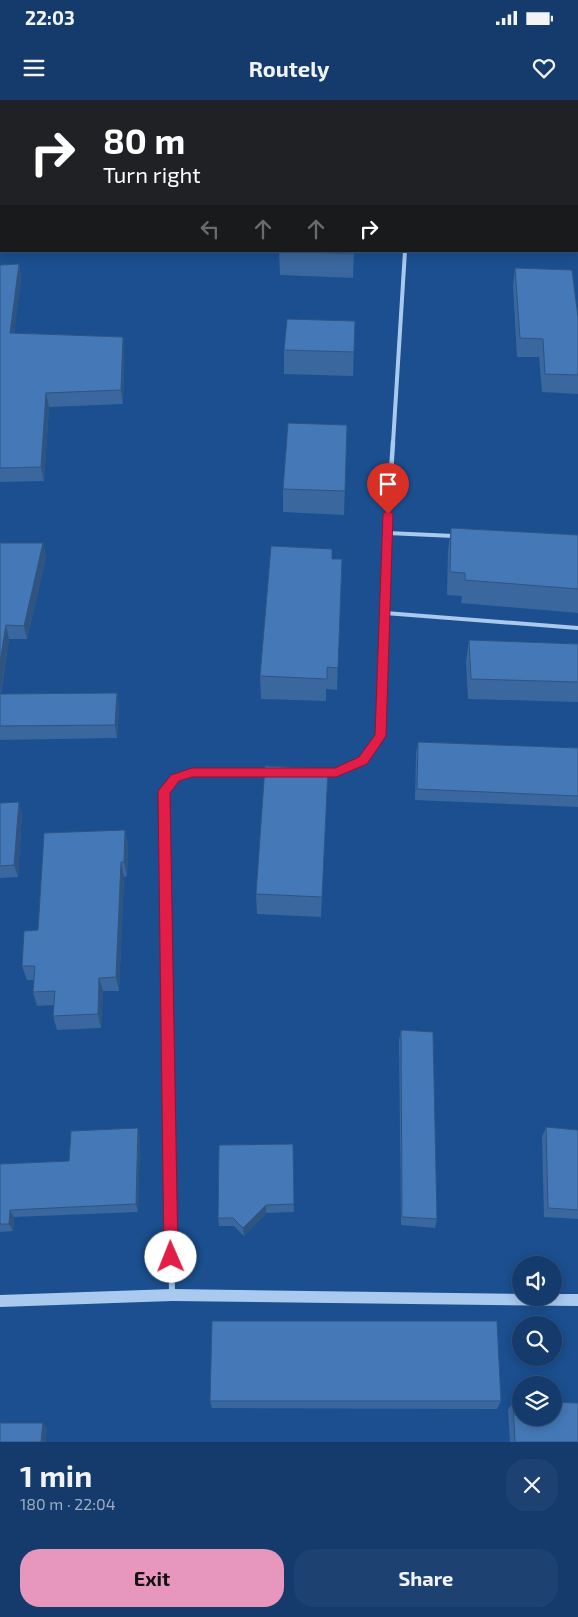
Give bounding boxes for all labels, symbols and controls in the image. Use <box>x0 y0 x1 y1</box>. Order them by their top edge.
text: 22:03 <box>25 6 75 29</box>
icon: menu <box>20 54 48 82</box>
icon: heart <box>530 54 558 82</box>
text: Routely <box>249 55 329 81</box>
text: 80 m <box>103 119 185 161</box>
icon: right <box>20 120 85 185</box>
text: Turn right <box>103 161 201 187</box>
icon: left <box>196 215 224 243</box>
icon: ahead <box>249 215 277 243</box>
icon: ahead <box>302 215 330 243</box>
icon: right <box>355 215 383 243</box>
pin <box>367 463 409 514</box>
icon: arrive <box>374 470 402 498</box>
position arrow <box>144 1230 196 1282</box>
map controls <box>512 1256 562 1426</box>
button: sound <box>512 1256 562 1306</box>
button: search <box>512 1316 562 1366</box>
button: layers <box>512 1376 562 1426</box>
text: 1 min <box>20 1457 92 1493</box>
button: close <box>506 1459 558 1511</box>
text: 180 m · 22:04 <box>20 1494 115 1513</box>
button: Exit <box>20 1549 284 1607</box>
button: Share <box>294 1549 558 1607</box>

